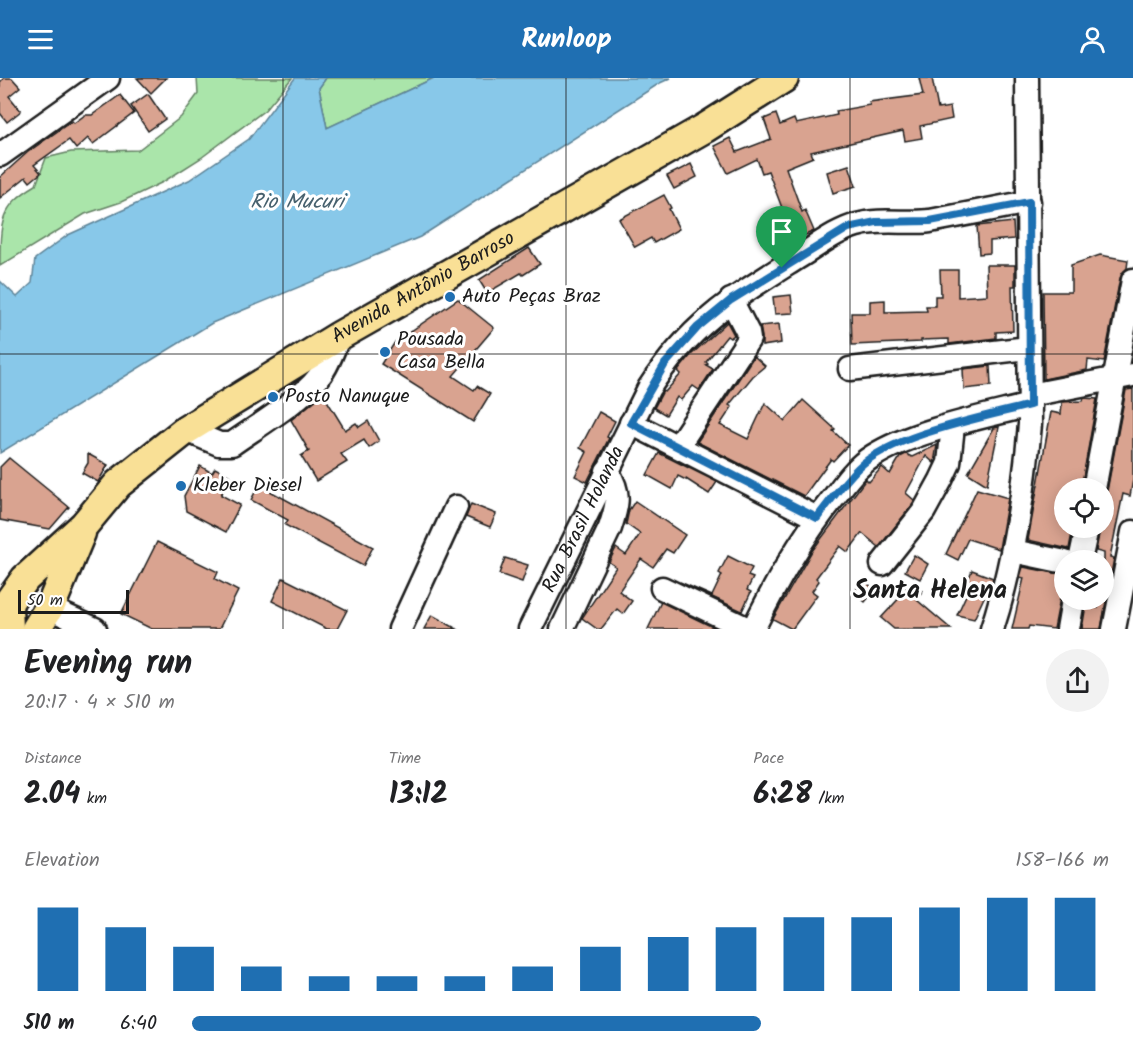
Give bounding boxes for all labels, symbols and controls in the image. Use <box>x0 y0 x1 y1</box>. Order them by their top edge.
text: Runloop <box>521 18 612 61</box>
icon: menu <box>24 23 57 56</box>
icon: person <box>1076 23 1109 56</box>
water label: Rio Mucuri <box>250 186 348 219</box>
pin <box>756 206 807 268</box>
icon: arrive <box>765 215 798 248</box>
street label: Avenida Antônio Barroso <box>325 223 521 353</box>
place label: Auto Peças Braz <box>462 281 601 313</box>
marker: Auto Peças Braz <box>443 290 457 304</box>
place label: Pousada Casa Bella <box>397 324 485 379</box>
marker: Pousada Casa Bella <box>378 345 392 359</box>
place label: Posto Nanuque <box>285 381 410 413</box>
marker: Posto Nanuque <box>266 390 280 404</box>
street label: Rua Brasil Holanda <box>534 441 634 599</box>
place label: Kleber Diesel <box>193 470 302 502</box>
map controls <box>1054 478 1114 610</box>
button: locate <box>1054 478 1114 538</box>
marker: Kleber Diesel <box>174 479 188 493</box>
button: layers <box>1054 550 1114 610</box>
district label: Santa Helena <box>853 570 1007 612</box>
scale bar <box>18 587 129 614</box>
text: 50 m <box>27 588 63 613</box>
text: Evening run <box>24 638 192 691</box>
button: share <box>1046 649 1109 712</box>
text: 20:17 · 4 × 510 m <box>24 687 175 719</box>
text: Distance <box>24 746 82 771</box>
text: Time <box>389 746 421 771</box>
text: Pace <box>753 746 784 771</box>
text: 2.04 <box>24 771 80 819</box>
text: 13:12 <box>389 771 448 819</box>
text: 6:28 <box>753 771 812 819</box>
text: km <box>80 786 107 811</box>
text: /km <box>812 786 845 811</box>
text: Elevation <box>24 845 100 877</box>
text: 158–166 m <box>1015 845 1109 877</box>
text: 510 m <box>24 1008 75 1040</box>
text: 6:40 <box>120 1008 157 1040</box>

